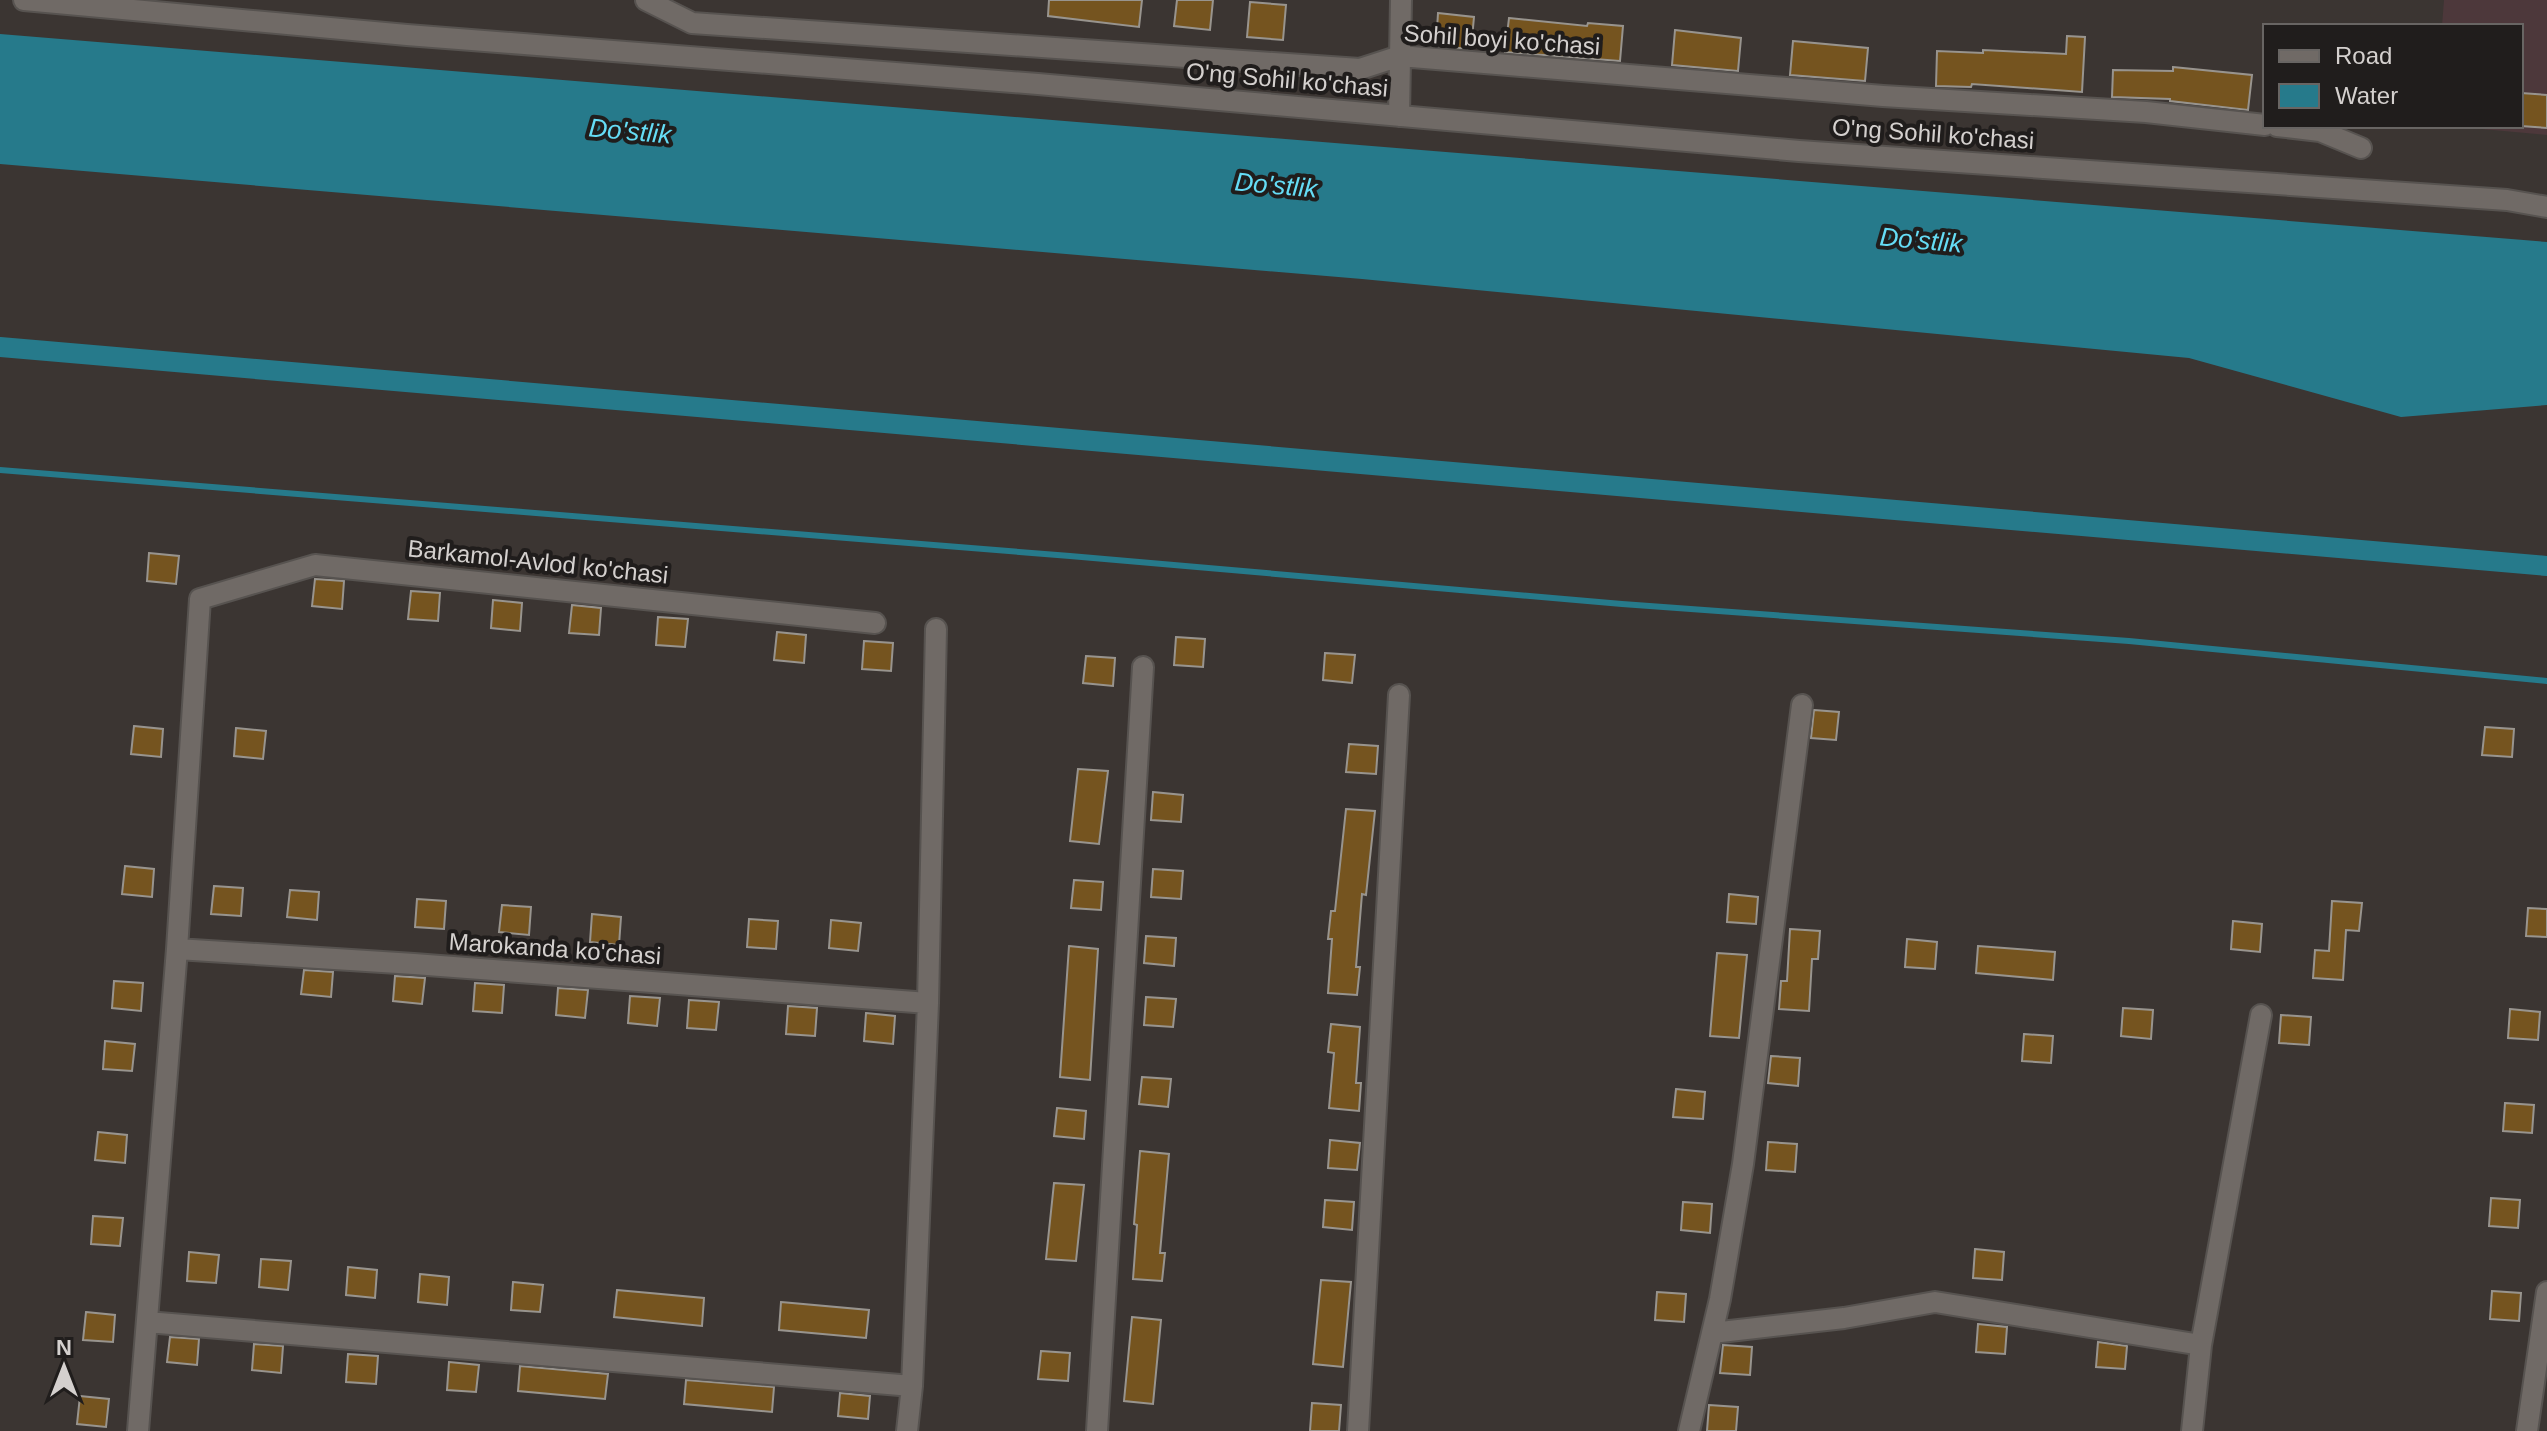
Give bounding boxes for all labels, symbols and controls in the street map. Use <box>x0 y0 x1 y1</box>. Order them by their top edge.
street label: Sohil boyi ko'chasi <box>1403 19 1601 60</box>
legend <box>2263 24 2523 128</box>
text: Road <box>2335 42 2392 69</box>
street label: O'ng Sohil ko'chasi <box>1185 57 1389 102</box>
text: Water <box>2335 82 2398 109</box>
water label: Do'stlik <box>587 112 675 150</box>
street label: O'ng Sohil ko'chasi <box>1831 113 2035 154</box>
water label: Do'stlik <box>1233 166 1321 204</box>
water label: Do'stlik <box>1878 221 1966 259</box>
street label: Barkamol-Avlod ko'chasi <box>407 534 670 589</box>
street label: Marokanda ko'chasi <box>448 928 662 969</box>
north arrow <box>24 1327 104 1407</box>
text: N <box>56 1335 72 1360</box>

